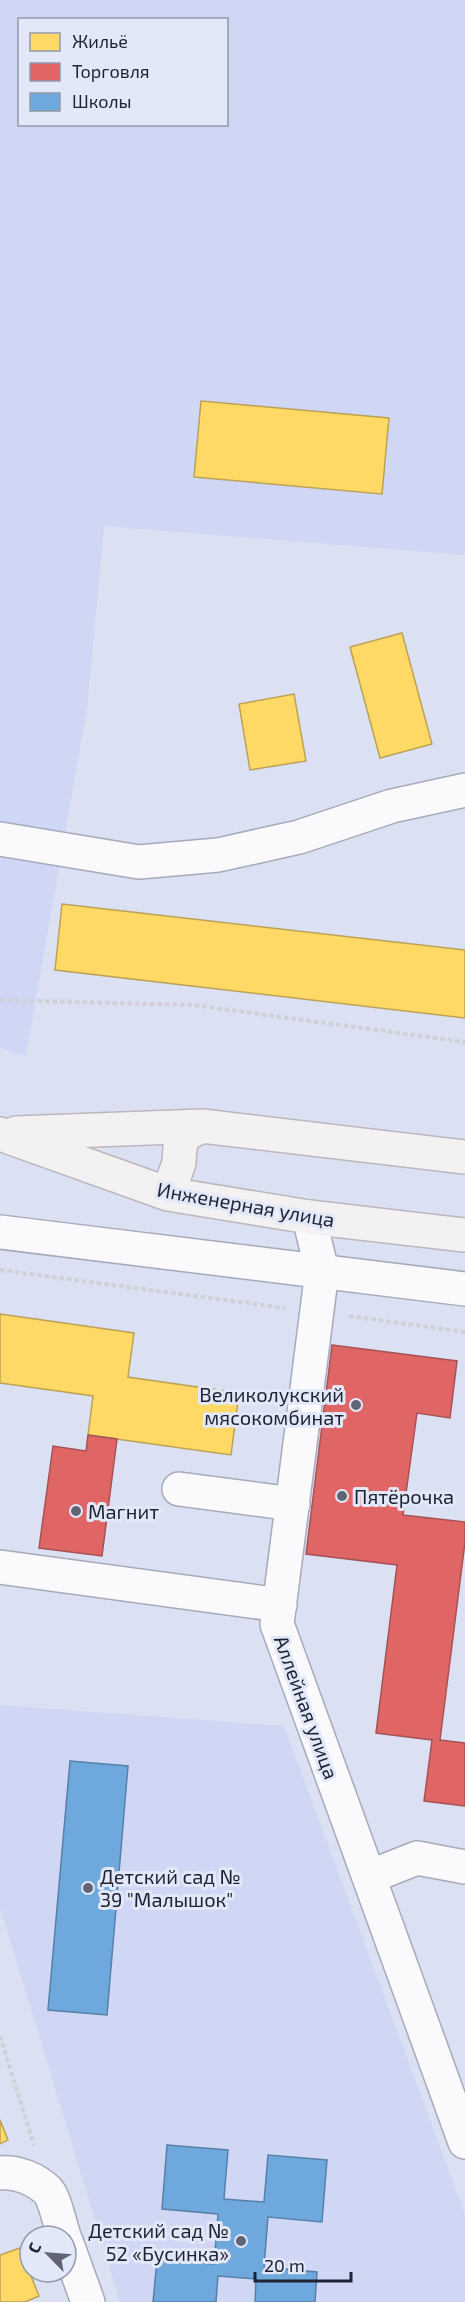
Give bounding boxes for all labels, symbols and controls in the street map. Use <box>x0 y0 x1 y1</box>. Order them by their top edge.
legend <box>18 18 228 126</box>
text: Жильё <box>72 30 128 52</box>
text: Торговля <box>72 60 150 82</box>
text: Школы <box>72 90 132 112</box>
street label: Инженерная улица <box>155 1177 337 1232</box>
place label: Великолукский мясокомбинат <box>199 1382 344 1429</box>
marker: Великолукский мясокомбинат <box>349 1398 363 1412</box>
place label: Пятёрочка <box>354 1484 454 1508</box>
marker: Пятёрочка <box>335 1489 349 1503</box>
place label: Магнит <box>88 1499 159 1523</box>
marker: Магнит <box>69 1504 83 1518</box>
street label: Аллейная улица <box>269 1632 344 1783</box>
place label: Детский сад № 39 "Малышок" <box>100 1864 241 1911</box>
marker: Детский сад № 39 "Малышок" <box>81 1881 95 1895</box>
place label: Детский сад № 52 «Бусинка» <box>88 2218 229 2266</box>
north arrow <box>18 2224 78 2284</box>
marker: Детский сад № 52 «Бусинка» <box>234 2234 248 2248</box>
text: С <box>23 2239 45 2256</box>
scale bar <box>255 2245 351 2283</box>
text: 20 m <box>264 2254 305 2276</box>

